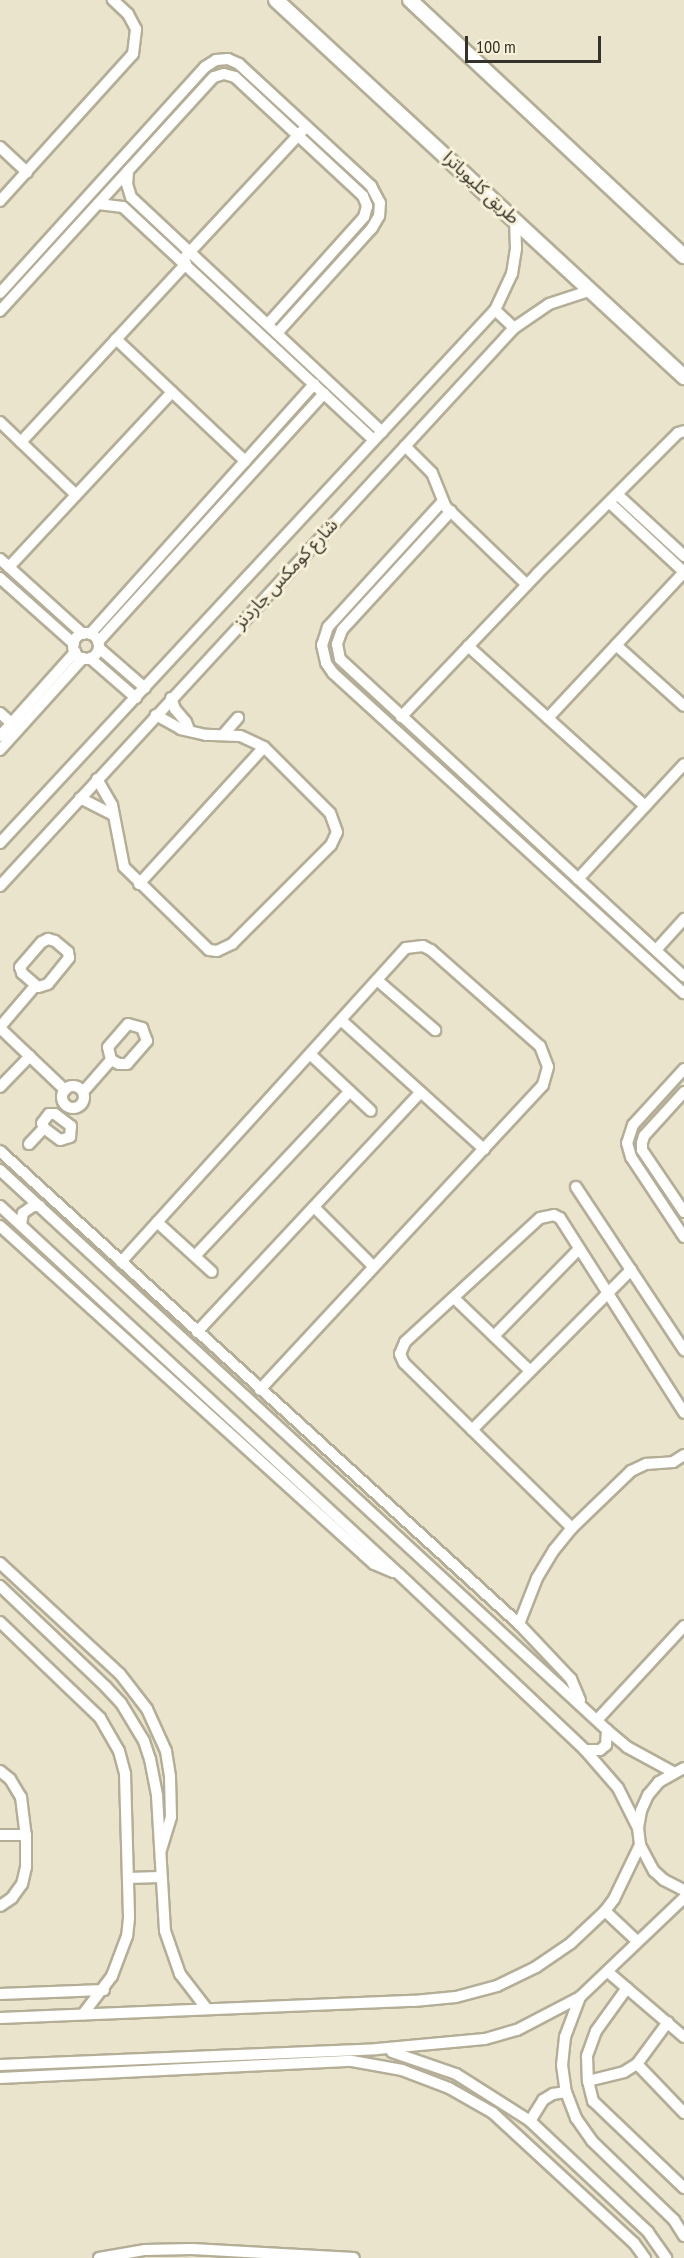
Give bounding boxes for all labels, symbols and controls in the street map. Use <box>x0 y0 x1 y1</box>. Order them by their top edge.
scale bar <box>468 24 604 62</box>
text: 100 m <box>476 35 516 58</box>
street label: طريق كليوباترا <box>438 147 524 229</box>
street label: شارع كومكس جاردنز <box>230 515 342 633</box>

